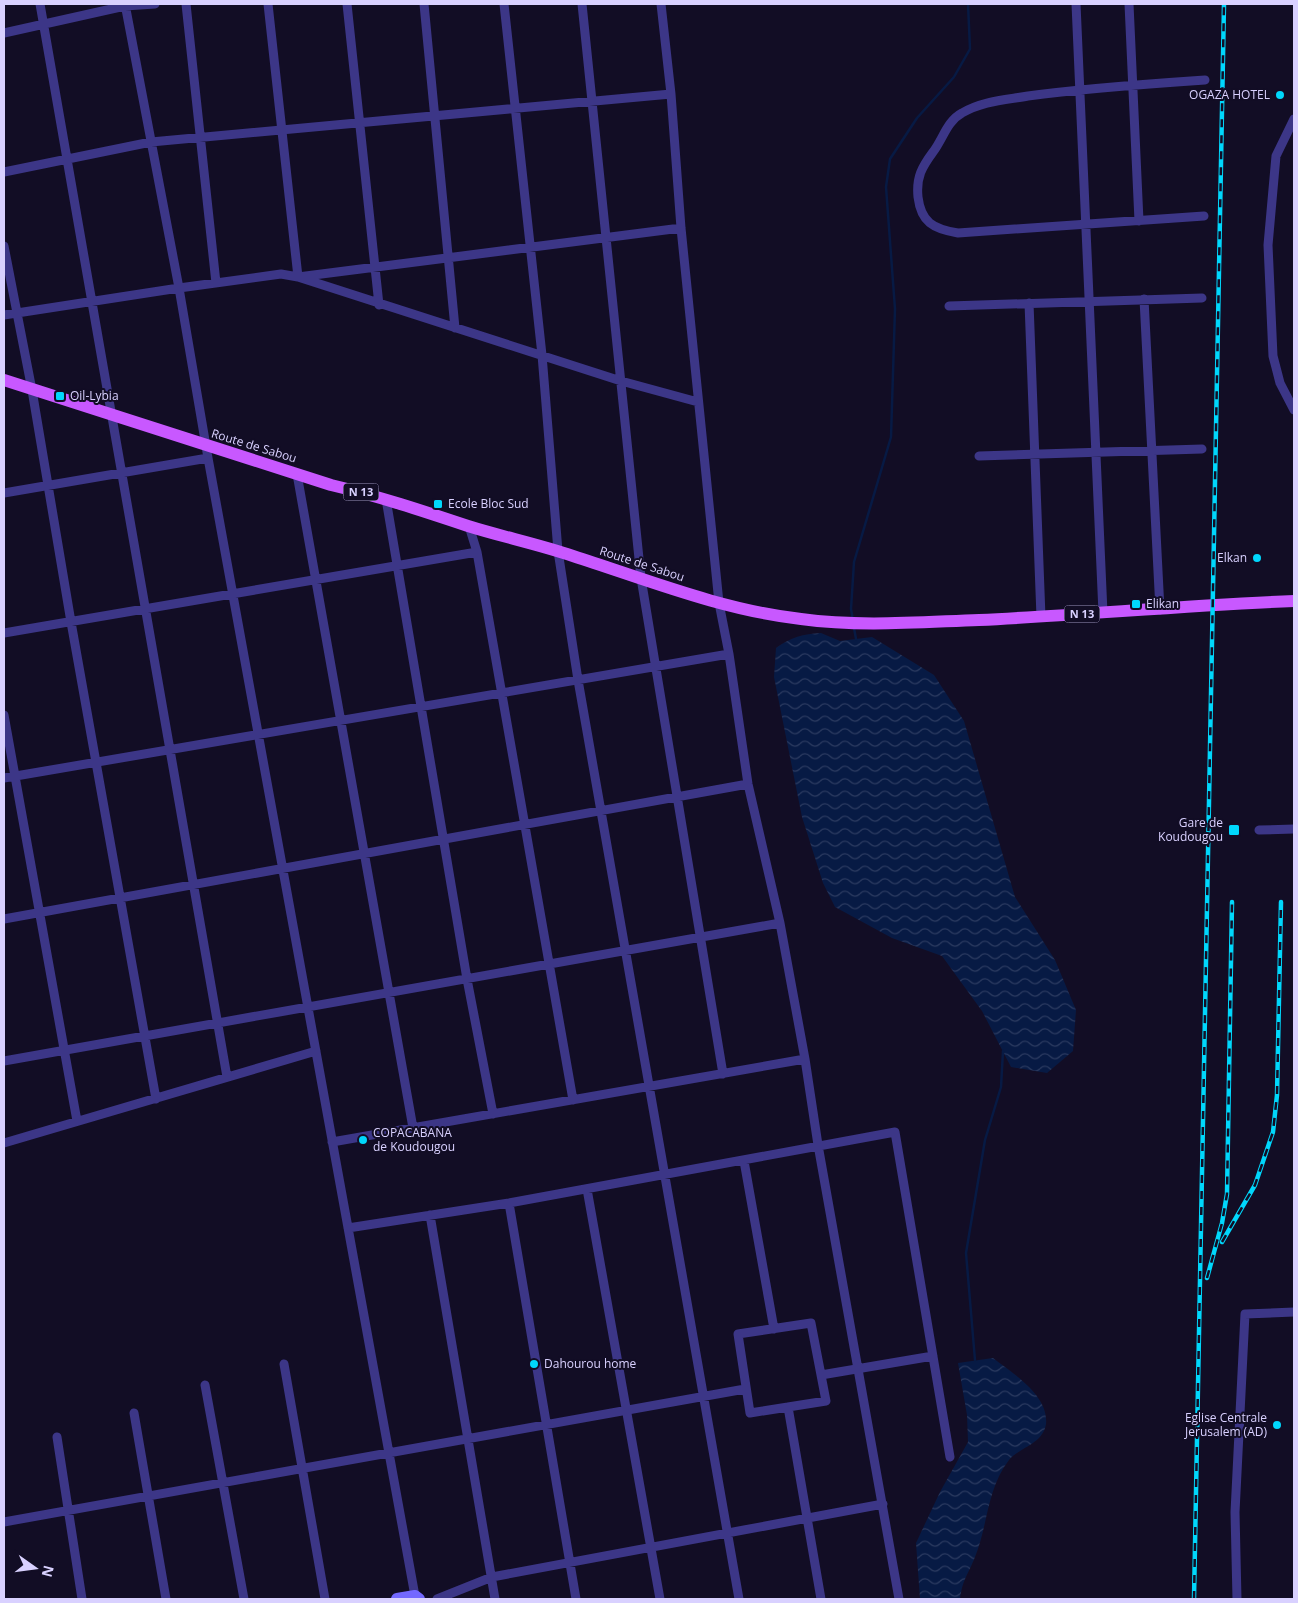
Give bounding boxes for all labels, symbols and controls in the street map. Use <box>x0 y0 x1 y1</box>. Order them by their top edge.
place label: OGAZA HOTEL <box>1189 86 1270 103</box>
marker: OGAZA HOTEL <box>1274 89 1286 101</box>
place label: Oil-Lybia <box>70 387 119 404</box>
marker: Oil-Lybia <box>54 390 66 402</box>
street label: Route de Sabou <box>209 424 299 467</box>
road number: N 13 <box>344 484 378 501</box>
place label: Ecole Bloc Sud <box>448 495 529 512</box>
marker: Ecole Bloc Sud <box>432 498 444 510</box>
street label: Route de Sabou <box>597 542 687 585</box>
place label: Elkan <box>1217 549 1247 566</box>
marker: Elkan <box>1251 552 1263 564</box>
place label: Elikan <box>1146 595 1179 612</box>
marker: Elikan <box>1130 598 1142 610</box>
road number: N 13 <box>1064 606 1100 622</box>
place label: Gare de Koudougou <box>1158 814 1223 845</box>
marker: Gare de Koudougou <box>1227 823 1241 837</box>
place label: COPACABANA de Koudougou <box>373 1124 455 1155</box>
marker: COPACABANA de Koudougou <box>357 1134 369 1146</box>
place label: Dahourou home <box>544 1355 637 1372</box>
marker: Dahourou home <box>528 1358 540 1370</box>
place label: Eglise Centrale Jerusalem (AD) <box>1184 1409 1267 1440</box>
marker: Eglise Centrale Jerusalem (AD) <box>1271 1419 1283 1431</box>
north arrow <box>10 1543 60 1593</box>
text: N <box>38 1563 59 1579</box>

